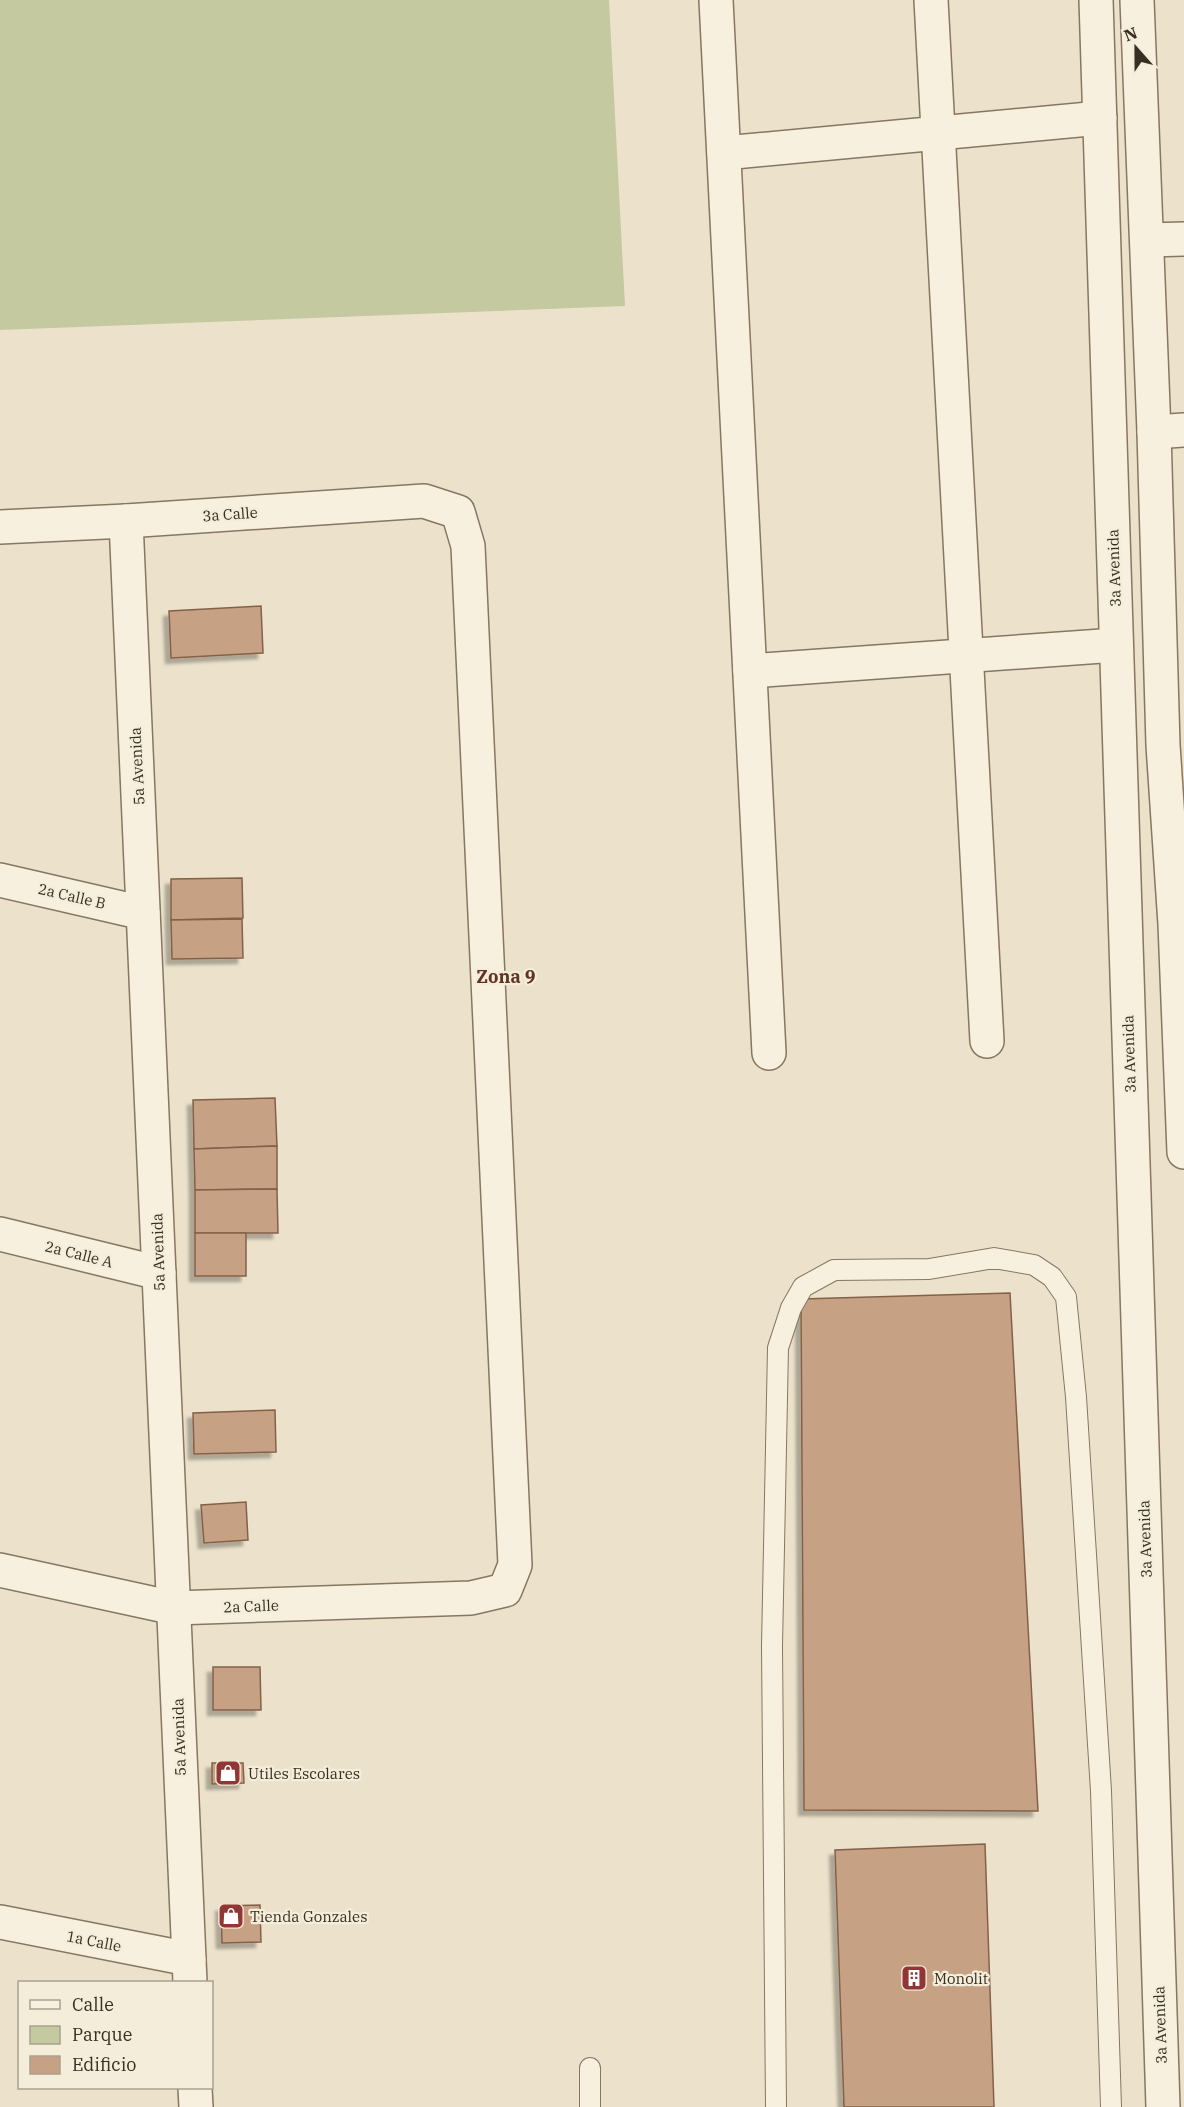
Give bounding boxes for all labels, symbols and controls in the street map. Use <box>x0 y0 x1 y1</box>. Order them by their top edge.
north arrow <box>1106 18 1166 78</box>
text: N <box>1121 22 1140 46</box>
street label: 3a Calle <box>202 503 258 525</box>
street label: 3a Avenida <box>1103 529 1125 607</box>
street label: 5a Avenida <box>125 727 149 805</box>
street label: 2a Calle B <box>36 879 108 913</box>
district label: Zona 9 <box>476 965 536 988</box>
street label: 3a Avenida <box>1118 1015 1140 1093</box>
street label: 5a Avenida <box>147 1213 169 1291</box>
street label: 2a Calle A <box>43 1236 116 1272</box>
street label: 3a Avenida <box>1134 1500 1156 1578</box>
street label: 2a Calle <box>223 1596 279 1616</box>
street label: 5a Avenida <box>168 1698 190 1776</box>
shop icon: Utiles Escolares <box>213 1758 243 1788</box>
place label: Utiles Escolares <box>248 1764 360 1783</box>
shop icon: Tienda Gonzales <box>216 1901 246 1931</box>
place label: Tienda Gonzales <box>250 1907 367 1926</box>
street label: 1a Calle <box>65 1926 123 1956</box>
building icon: Monolit <box>899 1963 929 1993</box>
place label: Monolit <box>934 1969 988 1988</box>
legend <box>18 1981 213 2089</box>
street label: 3a Avenida <box>1149 1986 1171 2064</box>
text: Calle <box>72 1993 114 2016</box>
text: Parque <box>72 2023 132 2046</box>
text: Edificio <box>72 2053 136 2076</box>

